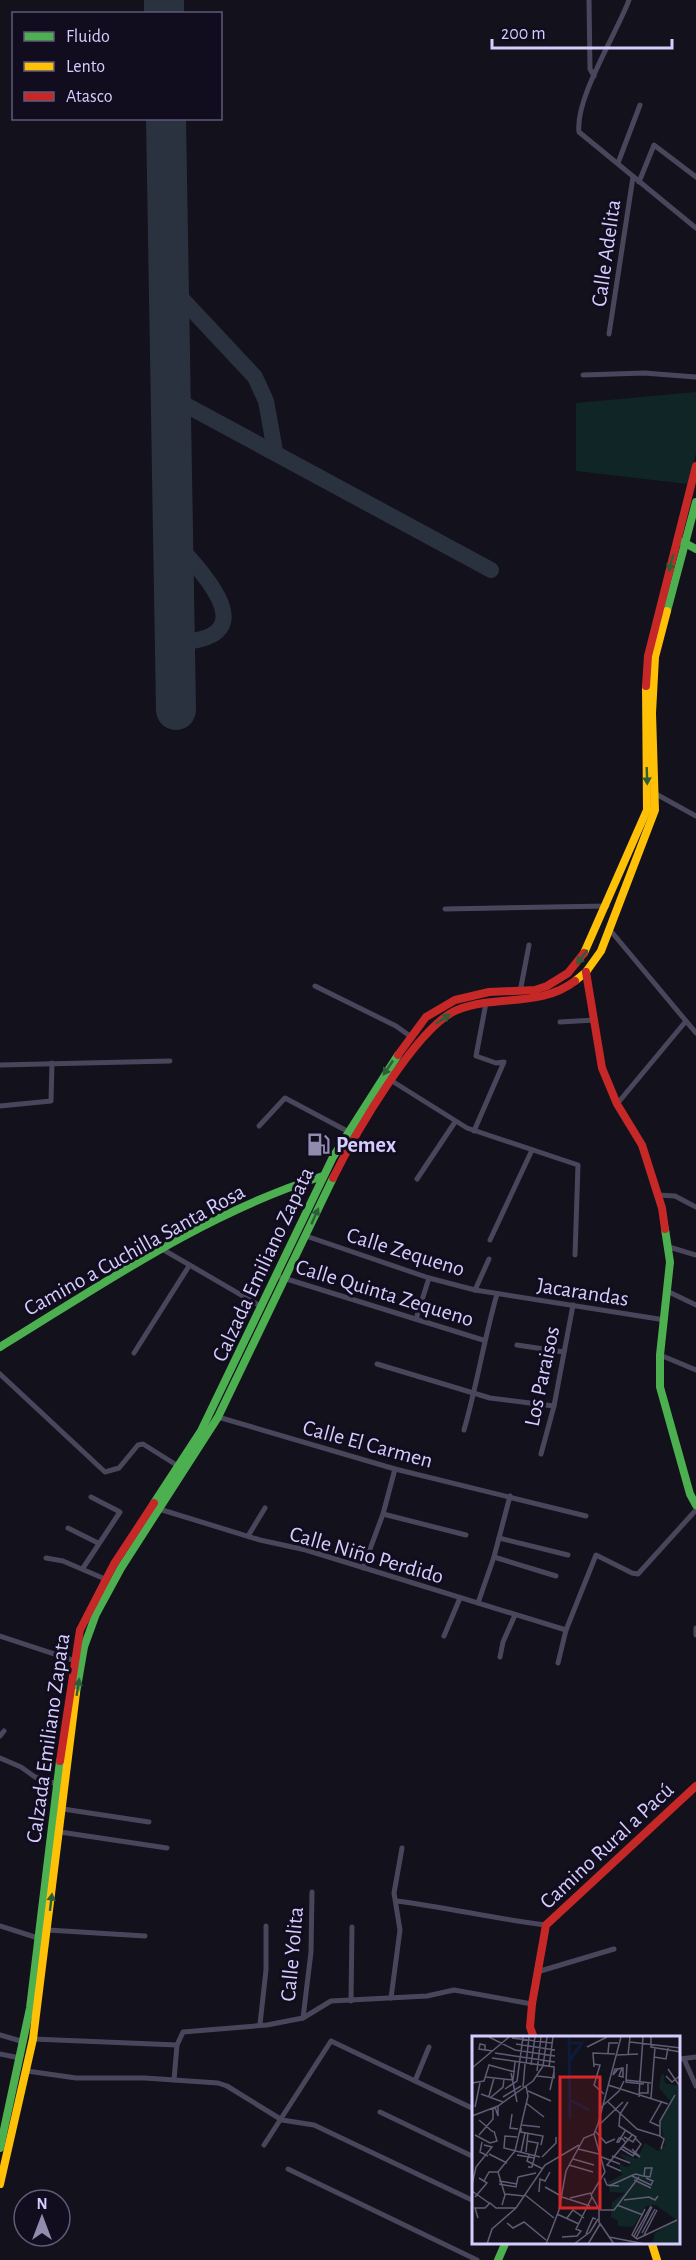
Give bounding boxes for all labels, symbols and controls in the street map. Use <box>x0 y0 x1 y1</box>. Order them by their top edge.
legend <box>12 12 222 120</box>
scale bar <box>492 12 672 50</box>
text: 200 m <box>501 25 546 43</box>
text: Fluido <box>66 28 110 46</box>
text: Lento <box>66 58 105 76</box>
text: Atasco <box>66 88 113 106</box>
street label: Calle Adelita <box>588 198 624 308</box>
one-way arrow <box>665 554 675 573</box>
one-way arrow <box>642 767 651 786</box>
one-way arrow <box>575 949 588 965</box>
one-way arrow <box>434 1013 450 1025</box>
one-way arrow <box>382 1059 394 1075</box>
fuel station icon: Pemex <box>305 1131 331 1157</box>
place label: Pemex <box>336 1134 396 1156</box>
street label: Calzada Emiliano Zapata <box>208 1164 318 1365</box>
street label: Camino a Cuchilla Santa Rosa <box>20 1180 249 1320</box>
one-way arrow <box>310 1207 320 1225</box>
street label: Calle Zequeno <box>344 1224 467 1280</box>
street label: Calle Quinta Zequeno <box>293 1255 476 1331</box>
street label: Jacarandas <box>535 1274 630 1310</box>
street label: Los Paraisos <box>521 1324 563 1428</box>
street label: Calle El Carmen <box>300 1416 435 1472</box>
street label: Calle Niño Perdido <box>287 1522 446 1587</box>
street label: Calzada Emiliano Zapata <box>22 1632 74 1844</box>
one-way arrow <box>73 1678 82 1697</box>
street label: Camino Rural a Pacú <box>536 1779 678 1913</box>
one-way arrow <box>47 1892 56 1911</box>
street label: Calle Yolita <box>277 1906 307 2002</box>
inset map <box>472 2036 681 2245</box>
north arrow <box>12 2188 72 2248</box>
text: N <box>36 2196 48 2212</box>

